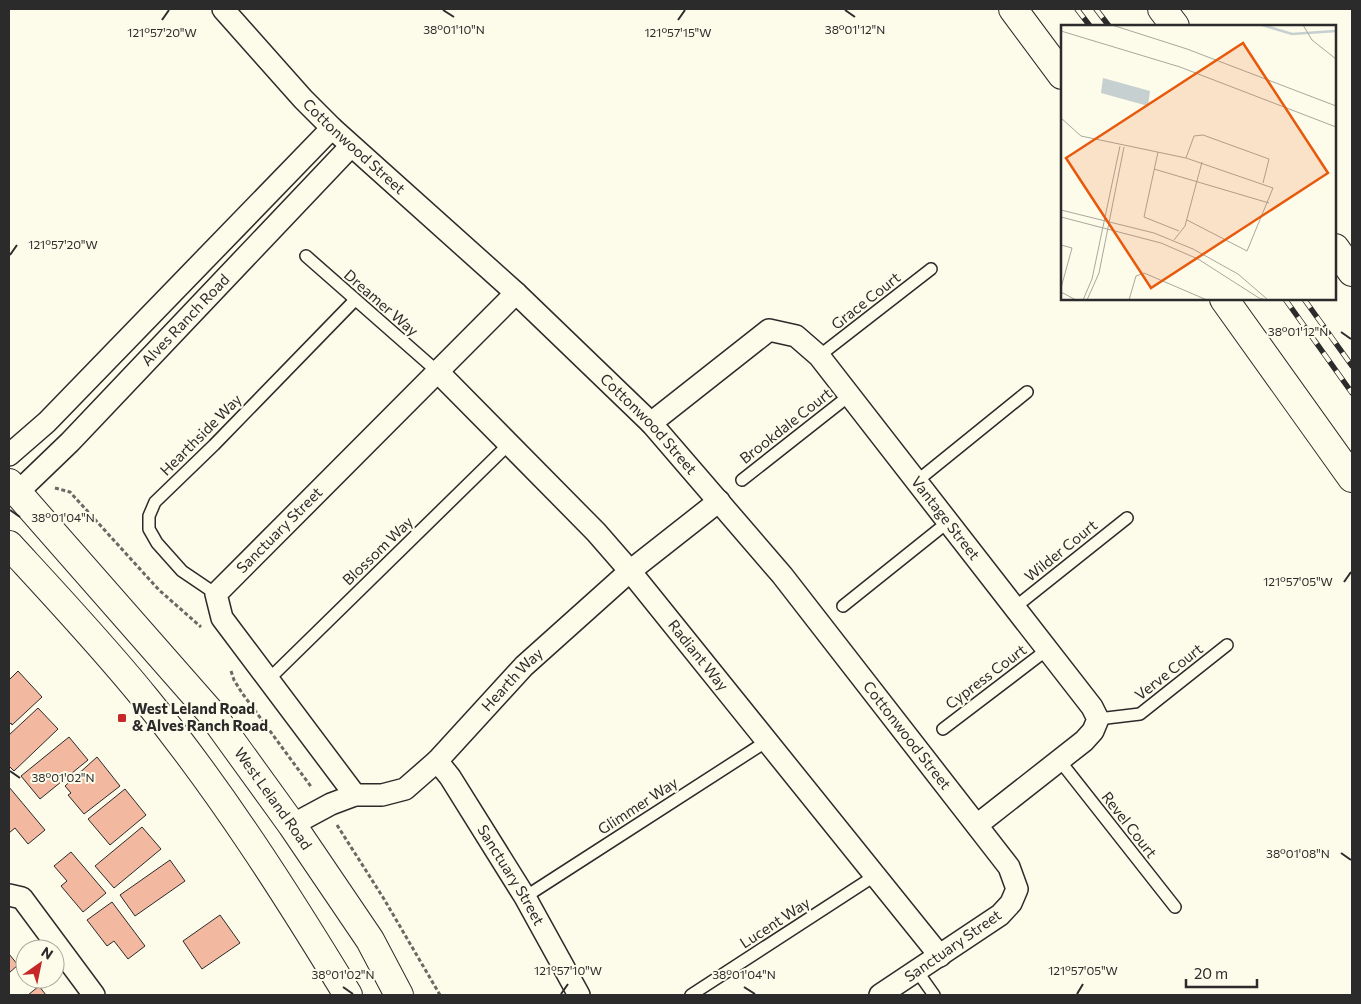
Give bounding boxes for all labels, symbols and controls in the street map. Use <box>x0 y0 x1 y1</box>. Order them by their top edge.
text: 38°01'10"N <box>423 22 485 36</box>
text: 38°01'12"N <box>825 22 885 36</box>
text: 121°57'20"W <box>127 25 197 39</box>
text: 121°57'15"W <box>644 25 712 39</box>
inset map <box>1061 25 1336 300</box>
street label: Cottonwood Street <box>300 94 409 197</box>
text: 121°57'20"W <box>28 237 98 251</box>
street label: Dreamer Way <box>341 265 423 339</box>
street label: Grace Court <box>827 268 903 333</box>
street label: Alves Ranch Road <box>137 270 233 369</box>
text: 38°01'12"N <box>1268 324 1328 338</box>
street label: Cottonwood Street <box>597 369 701 478</box>
street label: Brookdale Court <box>736 384 835 467</box>
street label: Hearthside Way <box>156 390 245 479</box>
street label: Vantage Street <box>908 472 984 563</box>
street label: Sanctuary Street <box>232 483 325 576</box>
text: 38°01'04"N <box>31 510 95 524</box>
street label: Blossom Way <box>338 512 416 588</box>
street label: Wilder Court <box>1020 515 1100 585</box>
text: 121°57'05"W <box>1263 574 1333 588</box>
street label: Radiant Way <box>665 616 733 694</box>
street label: Verve Court <box>1131 639 1206 703</box>
street label: Cypress Court <box>941 640 1029 712</box>
street label: Hearth Way <box>477 644 546 714</box>
street label: Cottonwood Street <box>860 677 955 793</box>
place label: West Leland Road & Alves Ranch Road <box>132 699 268 734</box>
marker: West Leland Road & Alves Ranch Road <box>116 712 128 724</box>
street label: West Leland Road <box>231 744 316 853</box>
text: 38°01'02"N <box>31 770 95 784</box>
street label: Glimmer Way <box>594 773 681 838</box>
street label: Revel Court <box>1098 788 1161 861</box>
street label: Sanctuary Street <box>474 821 549 928</box>
text: 38°01'08"N <box>1266 846 1330 860</box>
street label: Lucent Way <box>736 893 813 951</box>
street label: Sanctuary Street <box>901 905 1004 985</box>
north arrow <box>15 939 65 989</box>
text: N <box>38 943 56 963</box>
scale bar <box>1186 956 1257 988</box>
text: 121°57'10"W <box>534 963 602 977</box>
text: 121°57'05"W <box>1048 963 1118 977</box>
text: 20 m <box>1194 964 1228 982</box>
text: 38°01'02"N <box>311 967 375 981</box>
text: 38°01'04"N <box>712 967 776 981</box>

